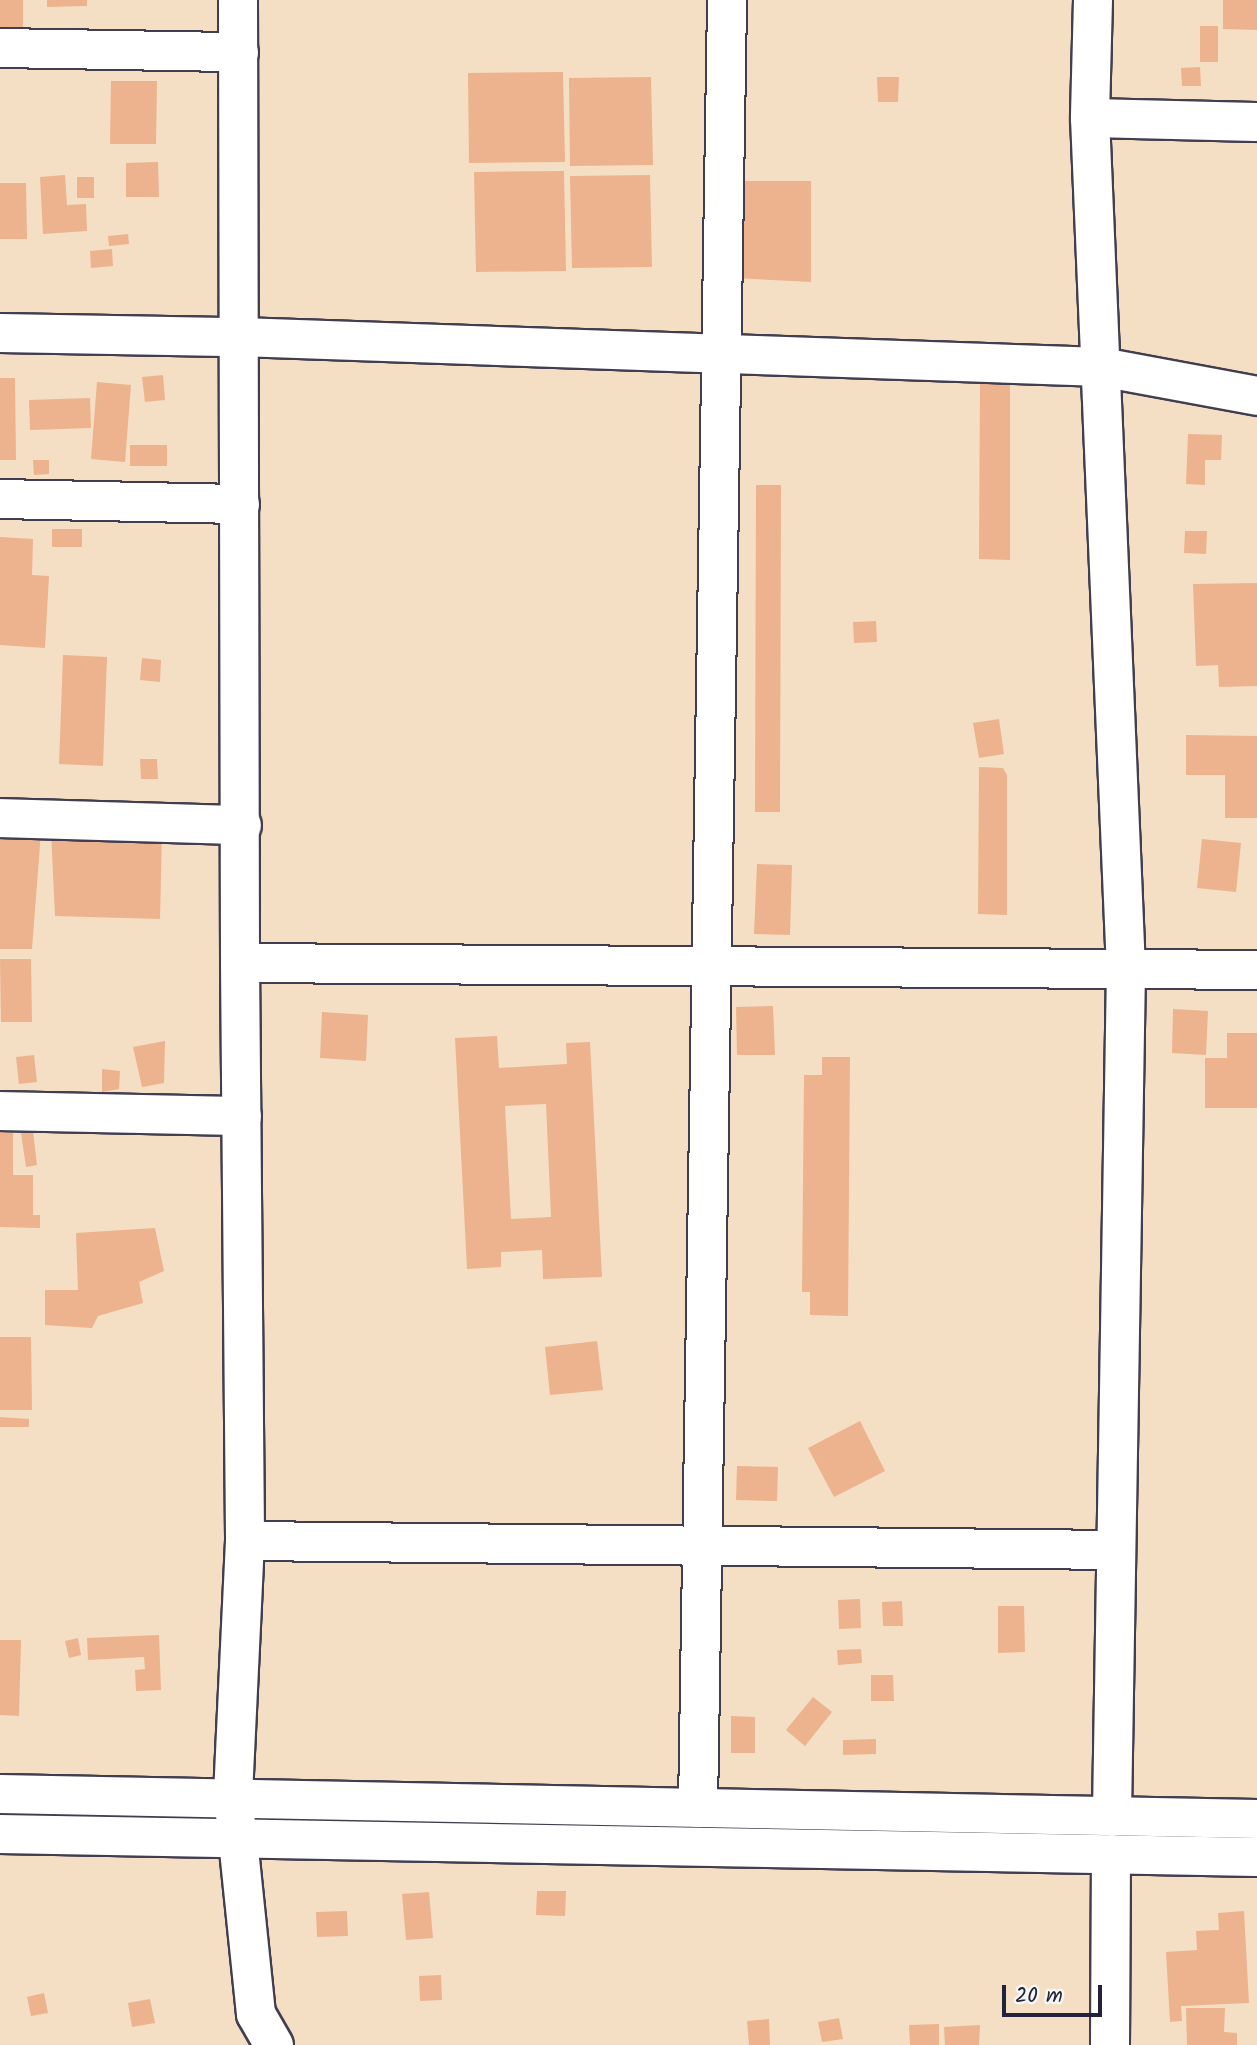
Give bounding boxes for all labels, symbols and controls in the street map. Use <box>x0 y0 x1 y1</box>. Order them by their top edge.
scale bar <box>1005 1972 1105 2016</box>
text: 20 m <box>1015 1980 1063 2013</box>

